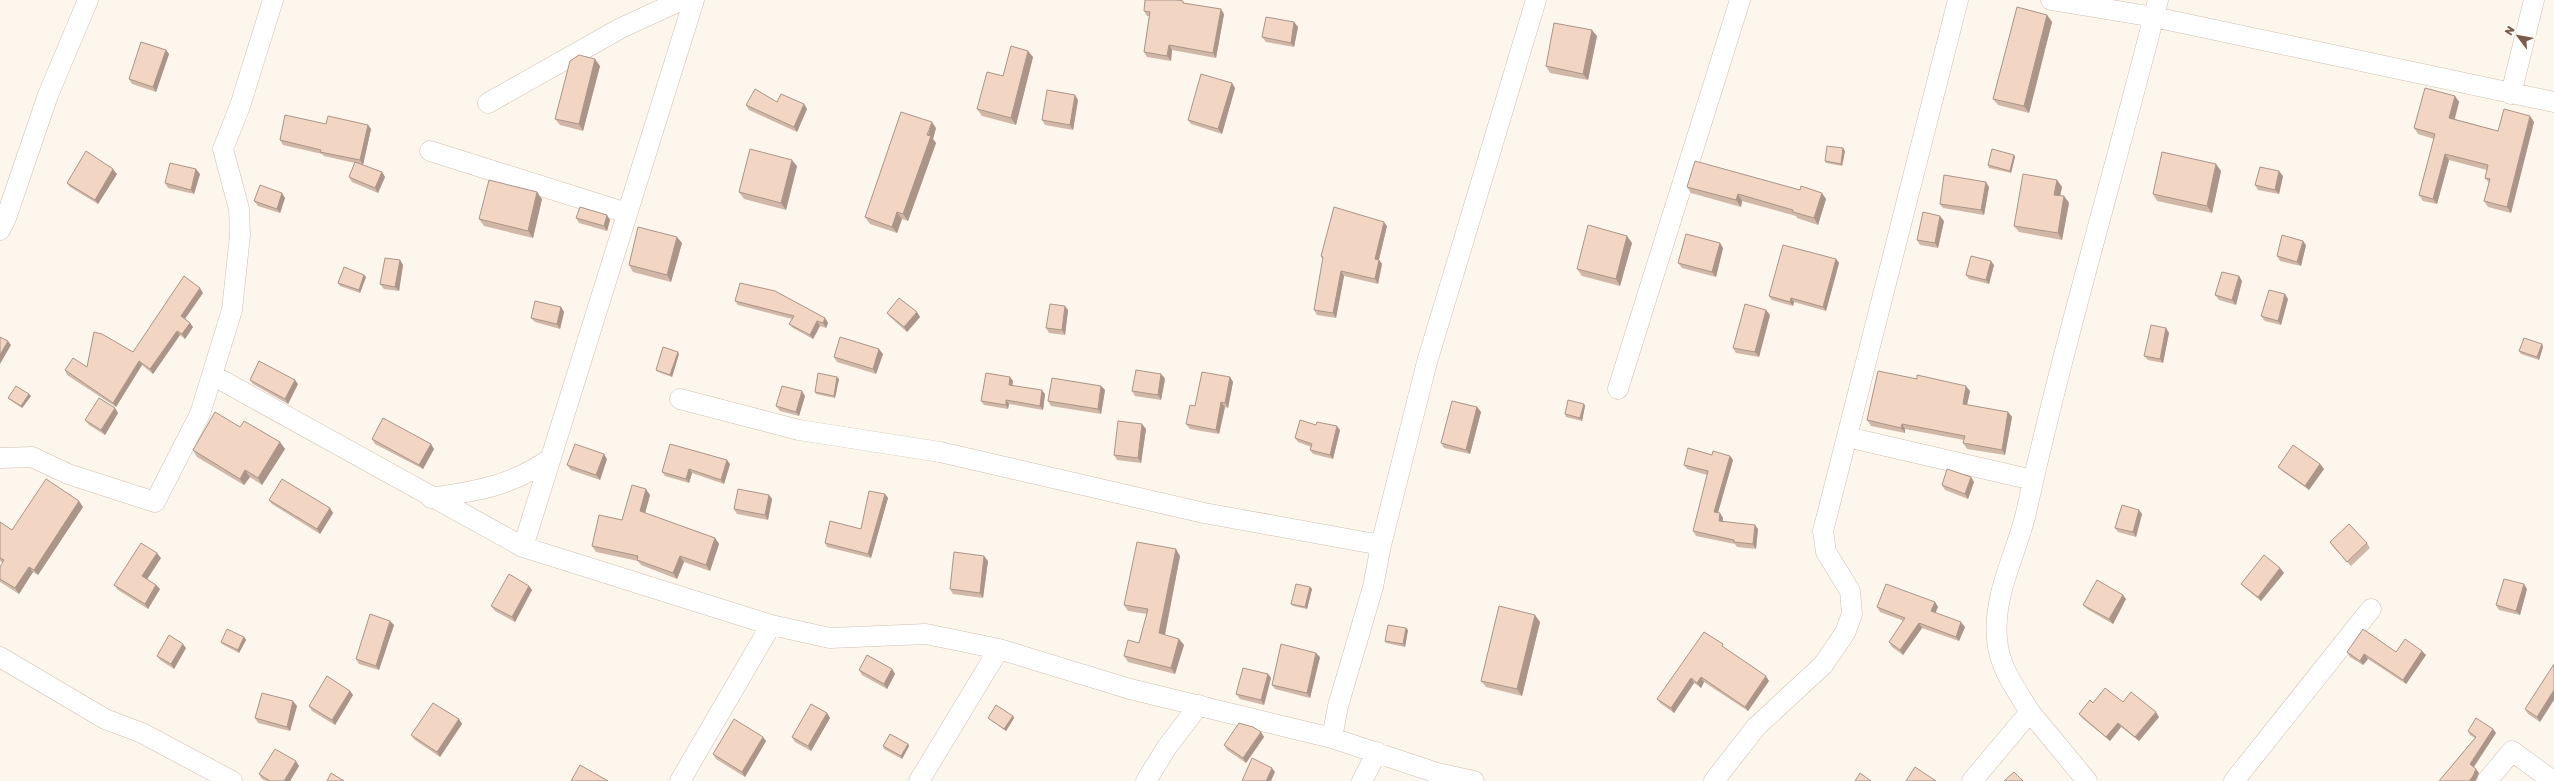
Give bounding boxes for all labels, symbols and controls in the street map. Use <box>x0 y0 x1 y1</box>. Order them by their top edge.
north arrow <box>2498 16 2538 56</box>
text: N <box>2501 23 2517 37</box>

